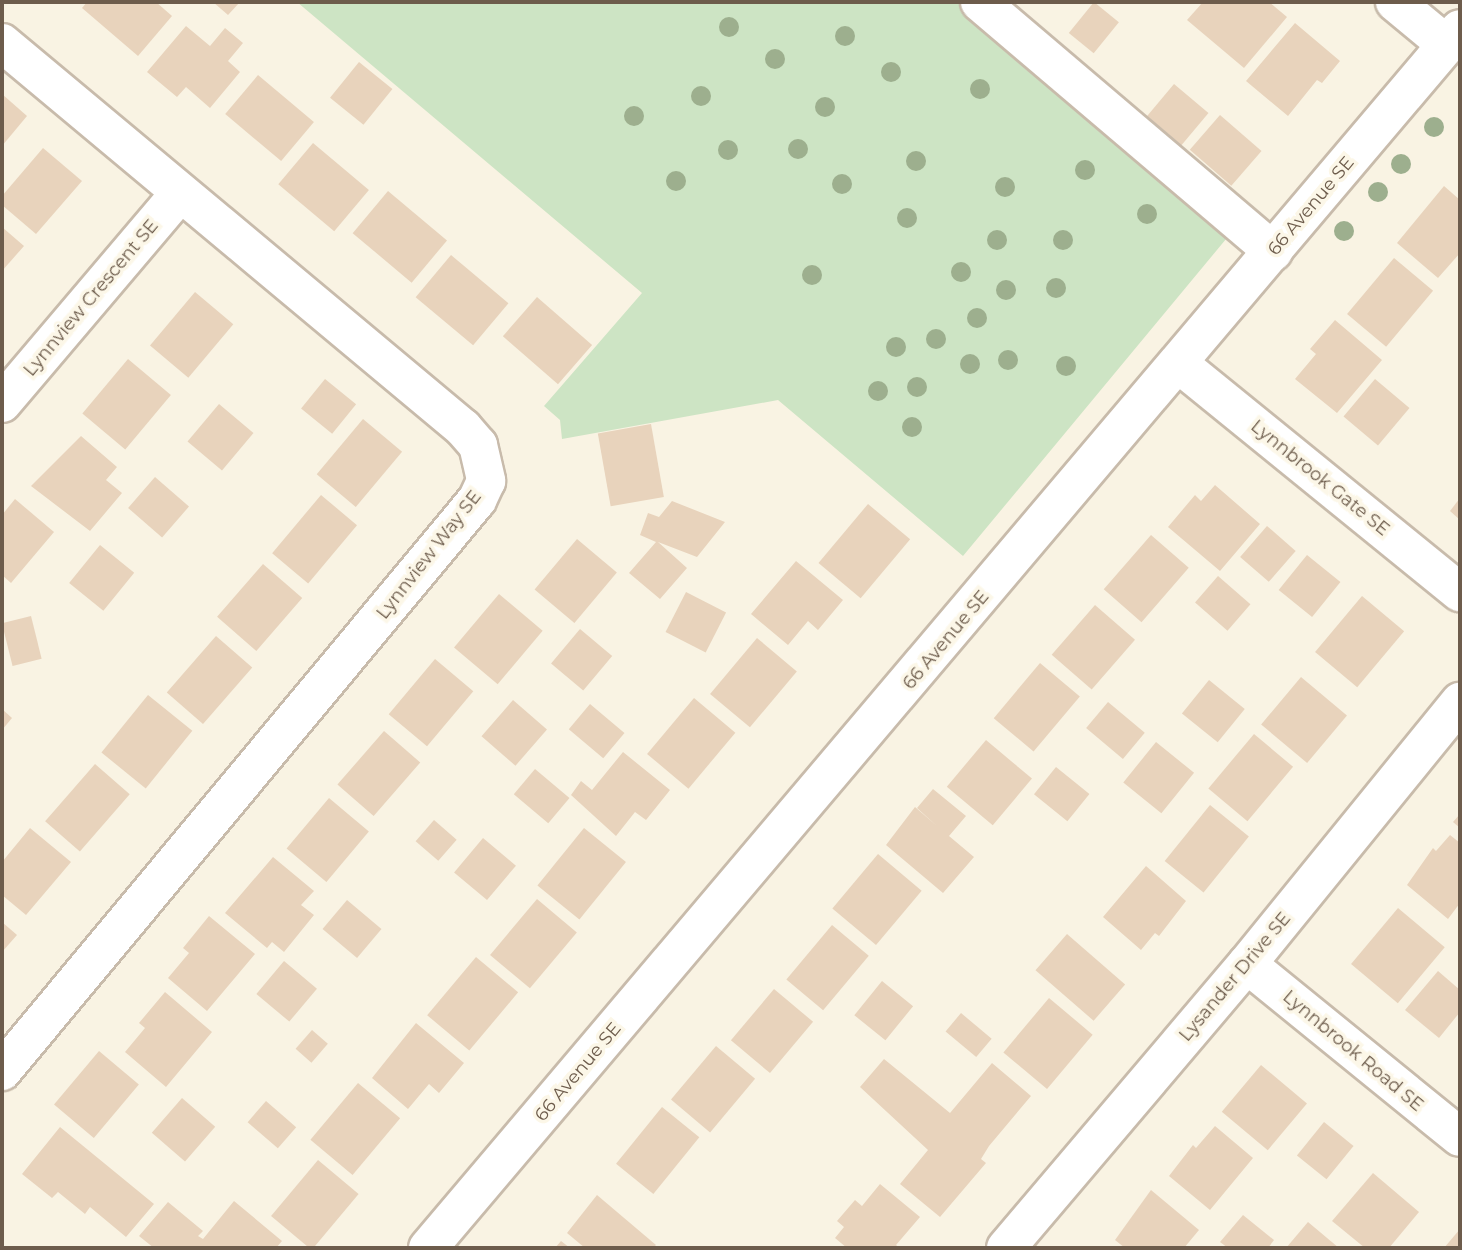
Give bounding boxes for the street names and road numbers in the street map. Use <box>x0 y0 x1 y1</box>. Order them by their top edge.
street label: 66 Avenue SE <box>1263 152 1359 260</box>
street label: Lynnview Crescent SE <box>19 215 163 381</box>
street label: Lynnbrook Gate SE <box>1246 415 1394 541</box>
street label: Lynnview Way SE <box>372 486 486 624</box>
street label: 66 Avenue SE <box>898 586 994 694</box>
street label: Lysander Drive SE <box>1175 908 1295 1046</box>
street label: Lynnbrook Road SE <box>1278 986 1428 1116</box>
street label: 66 Avenue SE <box>530 1018 626 1126</box>

